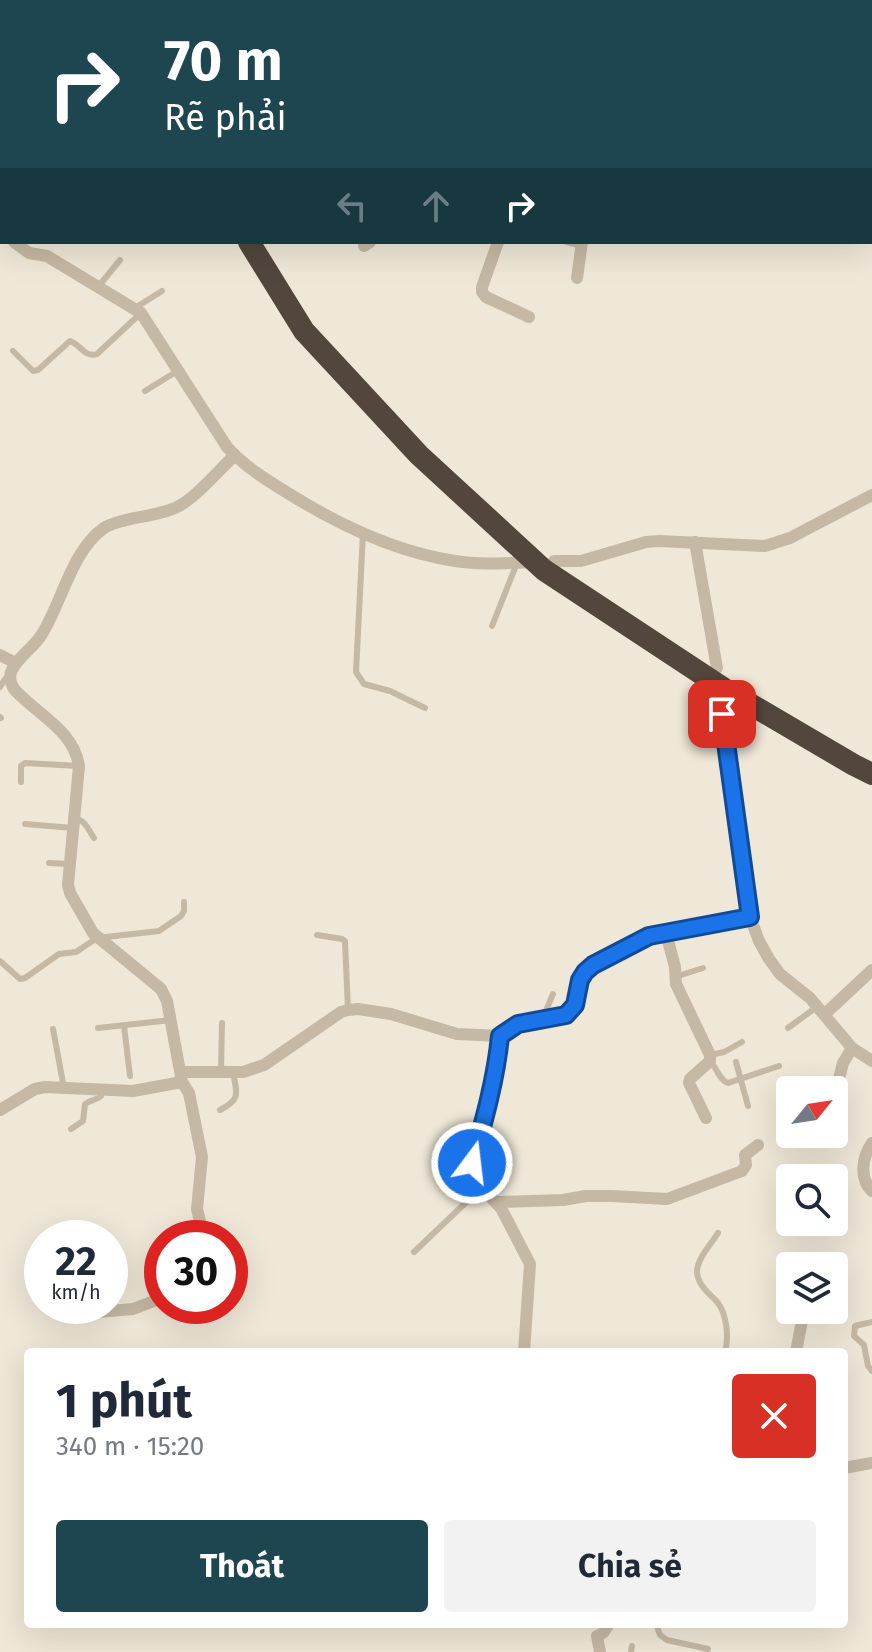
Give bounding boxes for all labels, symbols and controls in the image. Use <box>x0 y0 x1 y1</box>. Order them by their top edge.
text: 70 m <box>164 28 283 95</box>
icon: right <box>32 32 136 136</box>
text: Rẽ phải <box>164 96 287 140</box>
icon: left <box>330 184 374 228</box>
icon: ahead <box>414 184 458 228</box>
icon: right <box>498 184 542 228</box>
pin <box>688 680 756 748</box>
icon: arrive <box>700 692 744 736</box>
north arrow <box>776 1076 848 1148</box>
map controls <box>776 1076 848 1324</box>
position arrow <box>430 1121 514 1205</box>
button: search <box>776 1164 848 1236</box>
speed limit sign: 30 <box>144 1220 248 1324</box>
text: 22 <box>55 1238 97 1286</box>
button: layers <box>776 1252 848 1324</box>
text: km/h <box>51 1280 101 1304</box>
text: 1 phút <box>56 1372 192 1430</box>
button: close <box>732 1374 816 1458</box>
text: 340 m · 15:20 <box>56 1431 204 1462</box>
button: Thoát <box>56 1520 428 1612</box>
button: Chia sẻ <box>444 1520 816 1612</box>

